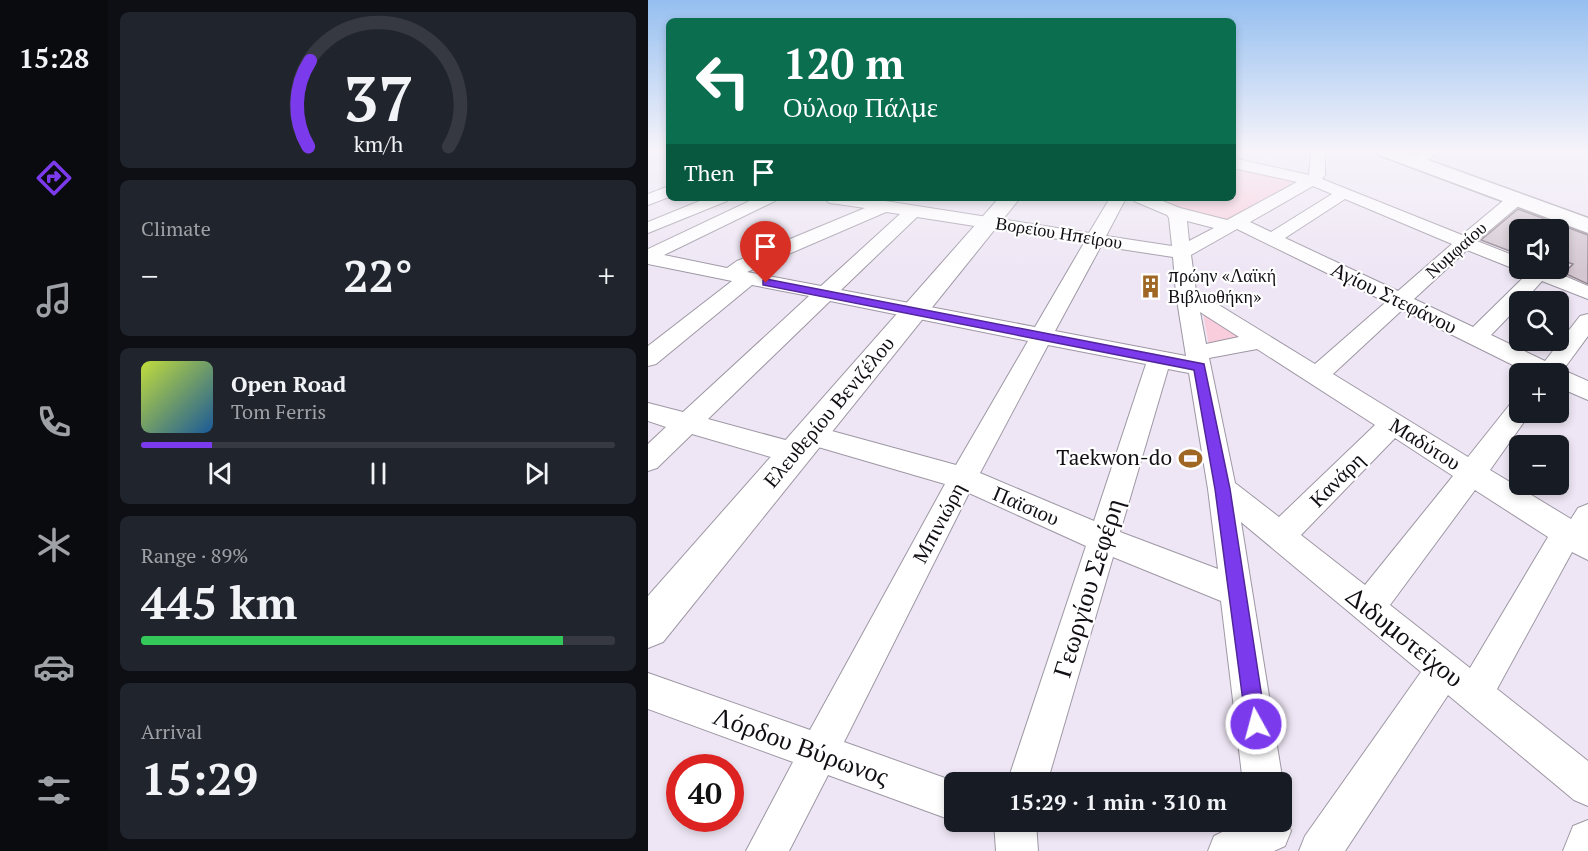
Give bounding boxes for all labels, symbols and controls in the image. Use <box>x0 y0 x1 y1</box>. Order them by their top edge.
text: 120 m <box>783 35 904 91</box>
text: 15:28 <box>19 40 89 76</box>
icon: left <box>684 42 762 120</box>
text: 37 <box>343 56 413 139</box>
text: Ούλοφ Πάλμε <box>783 89 938 125</box>
text: km/h <box>353 130 403 158</box>
icon: arrive <box>747 156 780 189</box>
icon: directions <box>33 157 75 199</box>
text: Then <box>684 158 735 187</box>
street label: Βορείου Ηπείρου <box>994 210 1124 254</box>
text: Climate <box>141 215 211 242</box>
street label: Νυμφαίου <box>1419 215 1491 283</box>
map controls <box>1509 219 1569 495</box>
button: sound <box>1509 219 1569 279</box>
pin <box>740 221 791 283</box>
icon: arrive <box>749 230 782 263</box>
text: 22° <box>343 245 413 305</box>
text: − <box>141 254 159 297</box>
text: + <box>597 254 615 297</box>
street label: Αγίου Στεφάνου <box>1327 254 1462 340</box>
place label: πρώην «Λαϊκή Βιβλιοθήκη» <box>1168 263 1276 308</box>
building icon: πρώην «Λαϊκή Βιβλιοθήκη» <box>1137 273 1163 299</box>
icon: music <box>33 279 75 321</box>
button: search <box>1509 291 1569 351</box>
street label: Ελευθερίου Βενιζέλου <box>757 330 900 493</box>
button: + <box>1509 363 1569 423</box>
text: Open Road <box>231 369 346 398</box>
text: Tom Ferris <box>231 398 326 425</box>
icon: phone <box>33 401 75 443</box>
street label: Μαδύτου <box>1384 410 1467 476</box>
button: − <box>1509 435 1569 495</box>
place label: Taekwon-do <box>1056 443 1172 471</box>
sports icon: Taekwon-do <box>1177 445 1203 471</box>
street label: Κανάρη <box>1303 446 1370 513</box>
icon: previous <box>204 457 237 490</box>
icon: pause <box>362 457 395 490</box>
icon: next <box>520 457 553 490</box>
street label: Μπινιώρη <box>905 477 971 568</box>
street label: Παϊσιου <box>989 479 1064 532</box>
street label: Γεωργίου Σεφέρη <box>1044 494 1130 681</box>
icon: climate <box>33 524 75 566</box>
text: Range · 89% <box>141 542 248 569</box>
text: 445 km <box>141 572 297 632</box>
street label: Διδυμοτείχου <box>1340 578 1472 694</box>
icon: car <box>33 646 75 688</box>
position arrow <box>1224 692 1288 756</box>
street label: Λόρδου Βύρωνος <box>709 698 895 793</box>
text: Arrival <box>141 718 202 745</box>
text: 15:29 <box>141 748 258 808</box>
speed limit sign: 40 <box>666 754 744 832</box>
icon: filters <box>33 769 75 811</box>
text: 15:29 · 1 min · 310 m <box>1009 787 1227 816</box>

